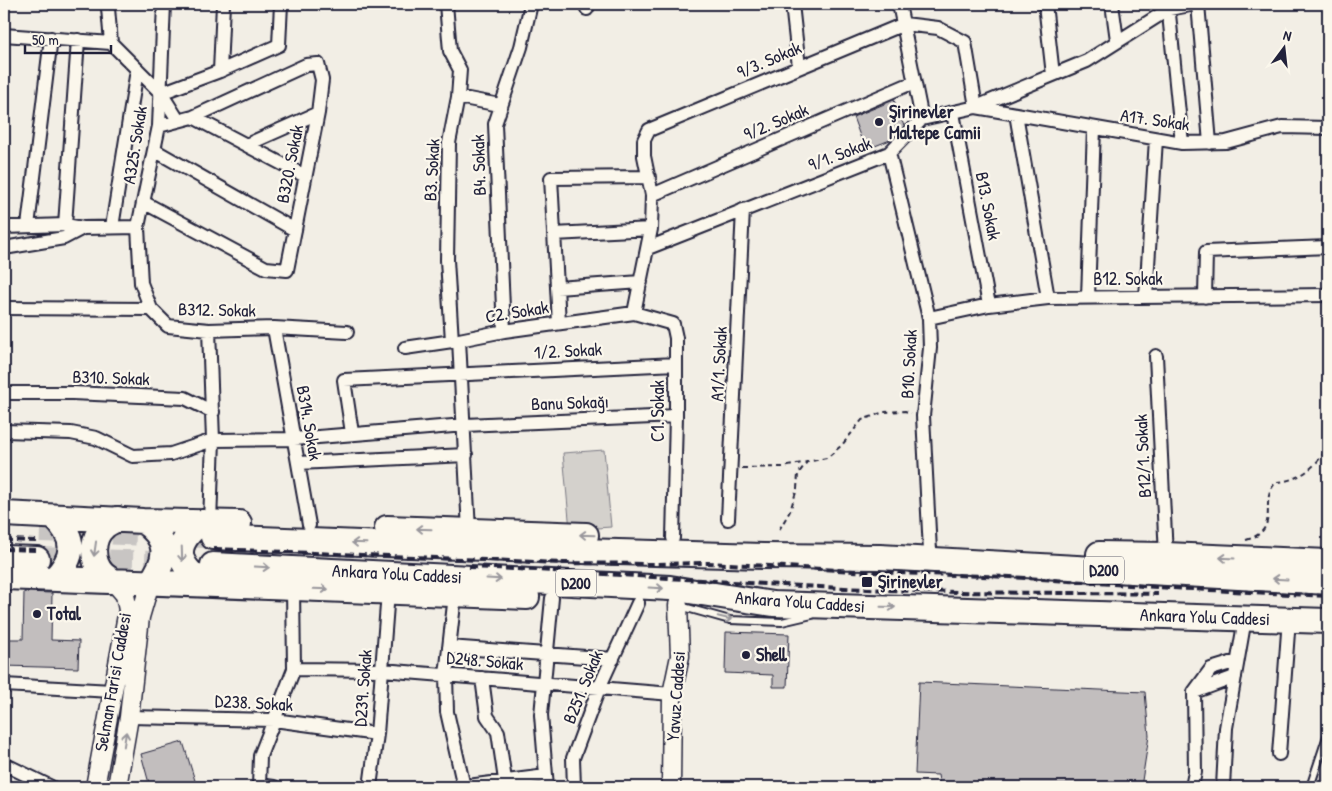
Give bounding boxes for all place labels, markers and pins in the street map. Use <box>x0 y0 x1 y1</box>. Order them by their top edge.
place label: Şirinevler Maltepe Camii <box>889 99 981 146</box>
marker: Şirinevler Maltepe Camii <box>873 116 885 128</box>
place label: Şirinevler <box>878 569 943 594</box>
marker: Şirinevler <box>860 575 874 589</box>
place label: Total <box>46 601 82 626</box>
marker: Total <box>31 608 43 620</box>
place label: Shell <box>756 642 788 667</box>
marker: Shell <box>740 649 752 661</box>

